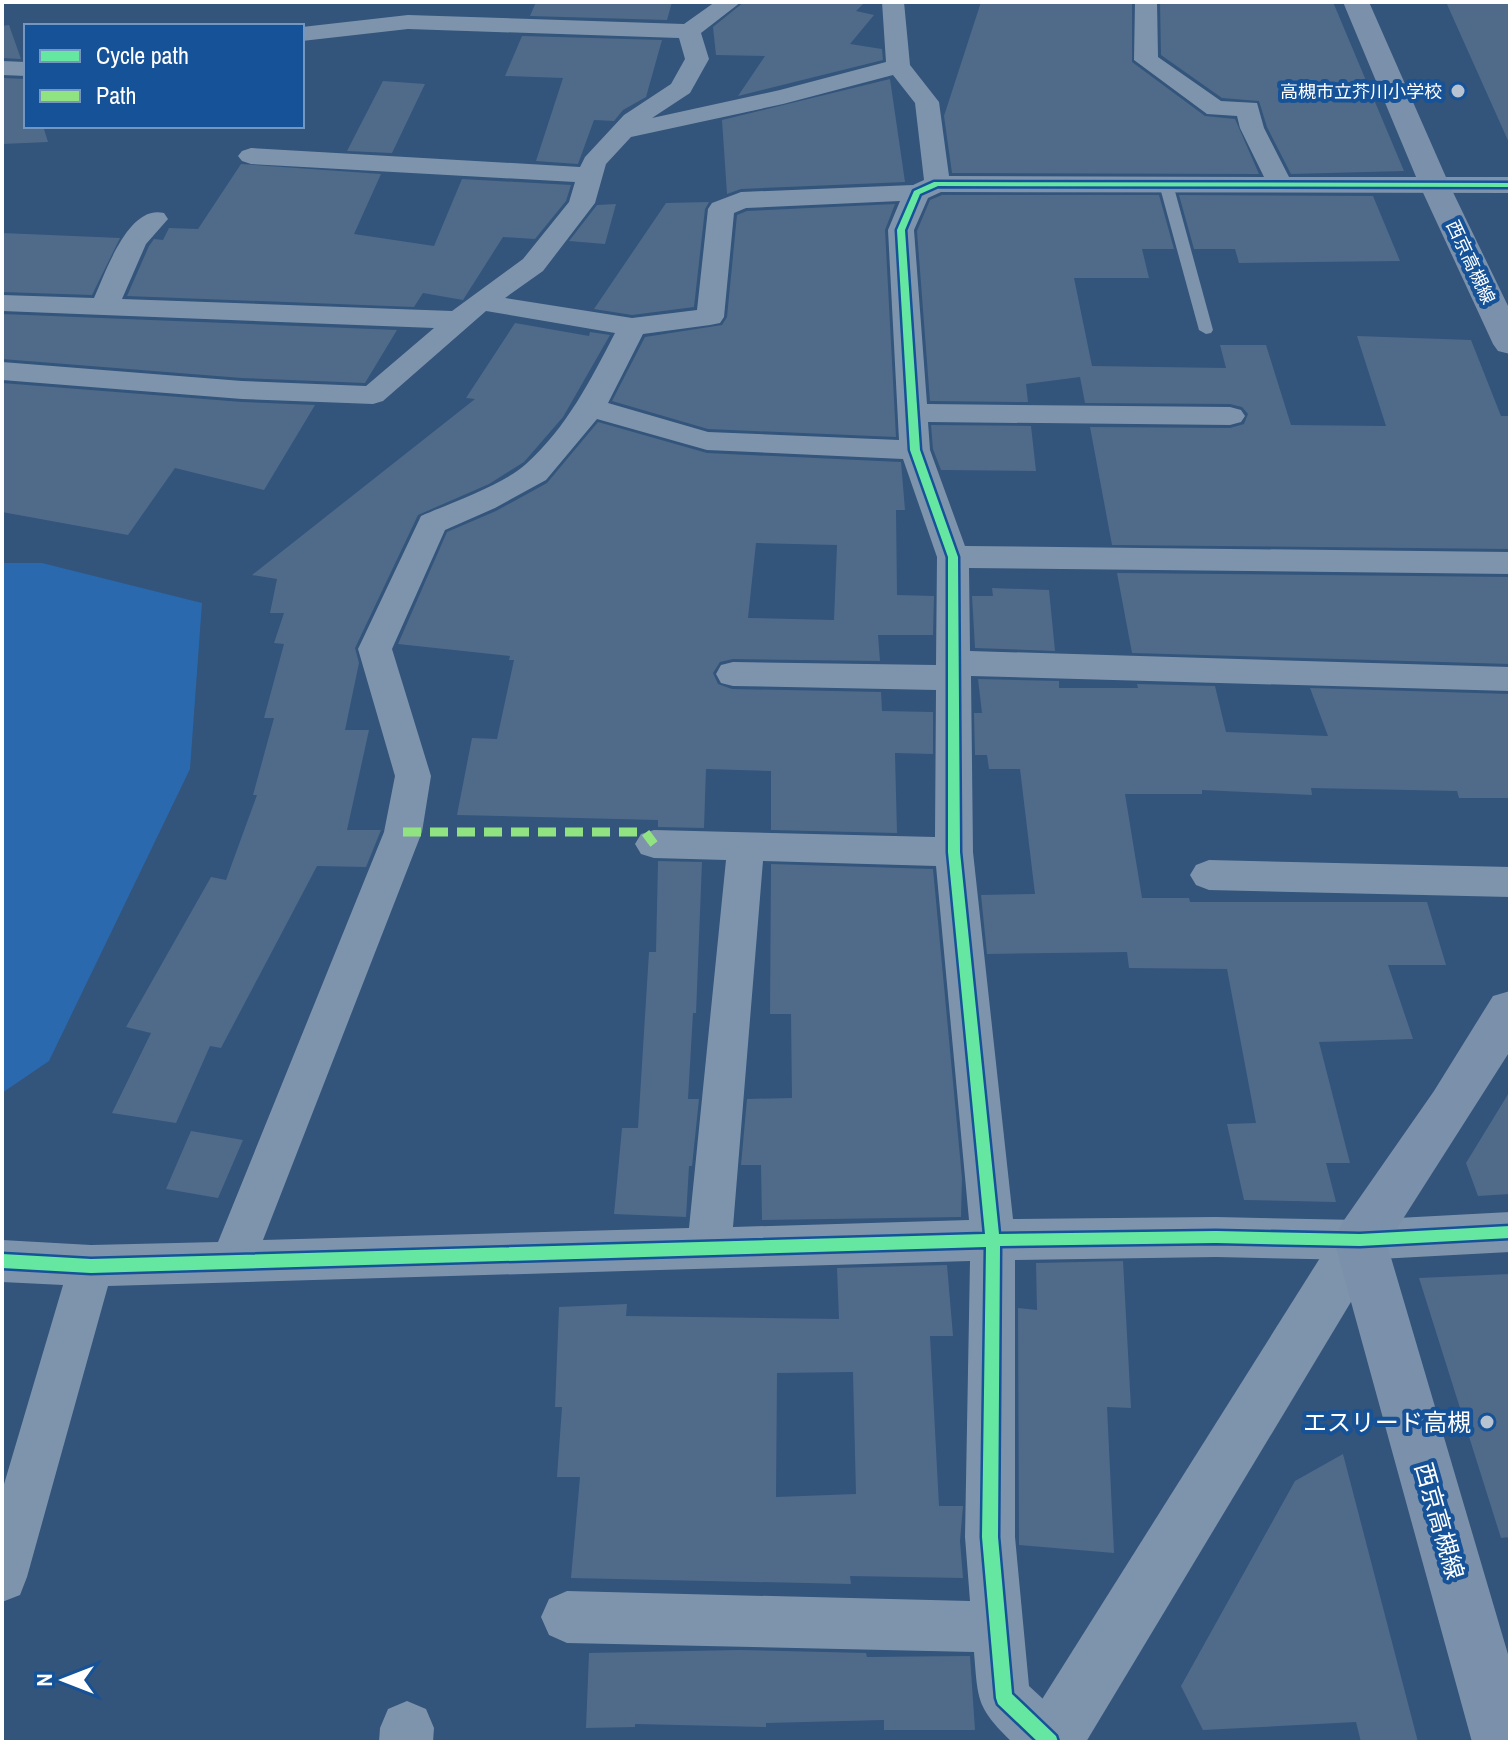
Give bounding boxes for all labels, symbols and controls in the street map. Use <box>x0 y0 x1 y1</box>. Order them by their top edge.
legend <box>24 24 304 128</box>
text: Cycle path <box>96 39 189 71</box>
text: Path <box>96 79 137 111</box>
place label: 高槻市立芥川小学校 <box>1280 79 1442 104</box>
marker: 高槻市立芥川小学校 <box>1449 82 1467 100</box>
street label: 西京高槻線 <box>1441 216 1501 308</box>
place label: エスリード高槻 <box>1303 1406 1471 1438</box>
marker: エスリード高槻 <box>1478 1413 1496 1431</box>
street label: 西京高槻線 <box>1408 1459 1472 1583</box>
north arrow <box>24 1640 104 1720</box>
text: N <box>29 1673 59 1687</box>

